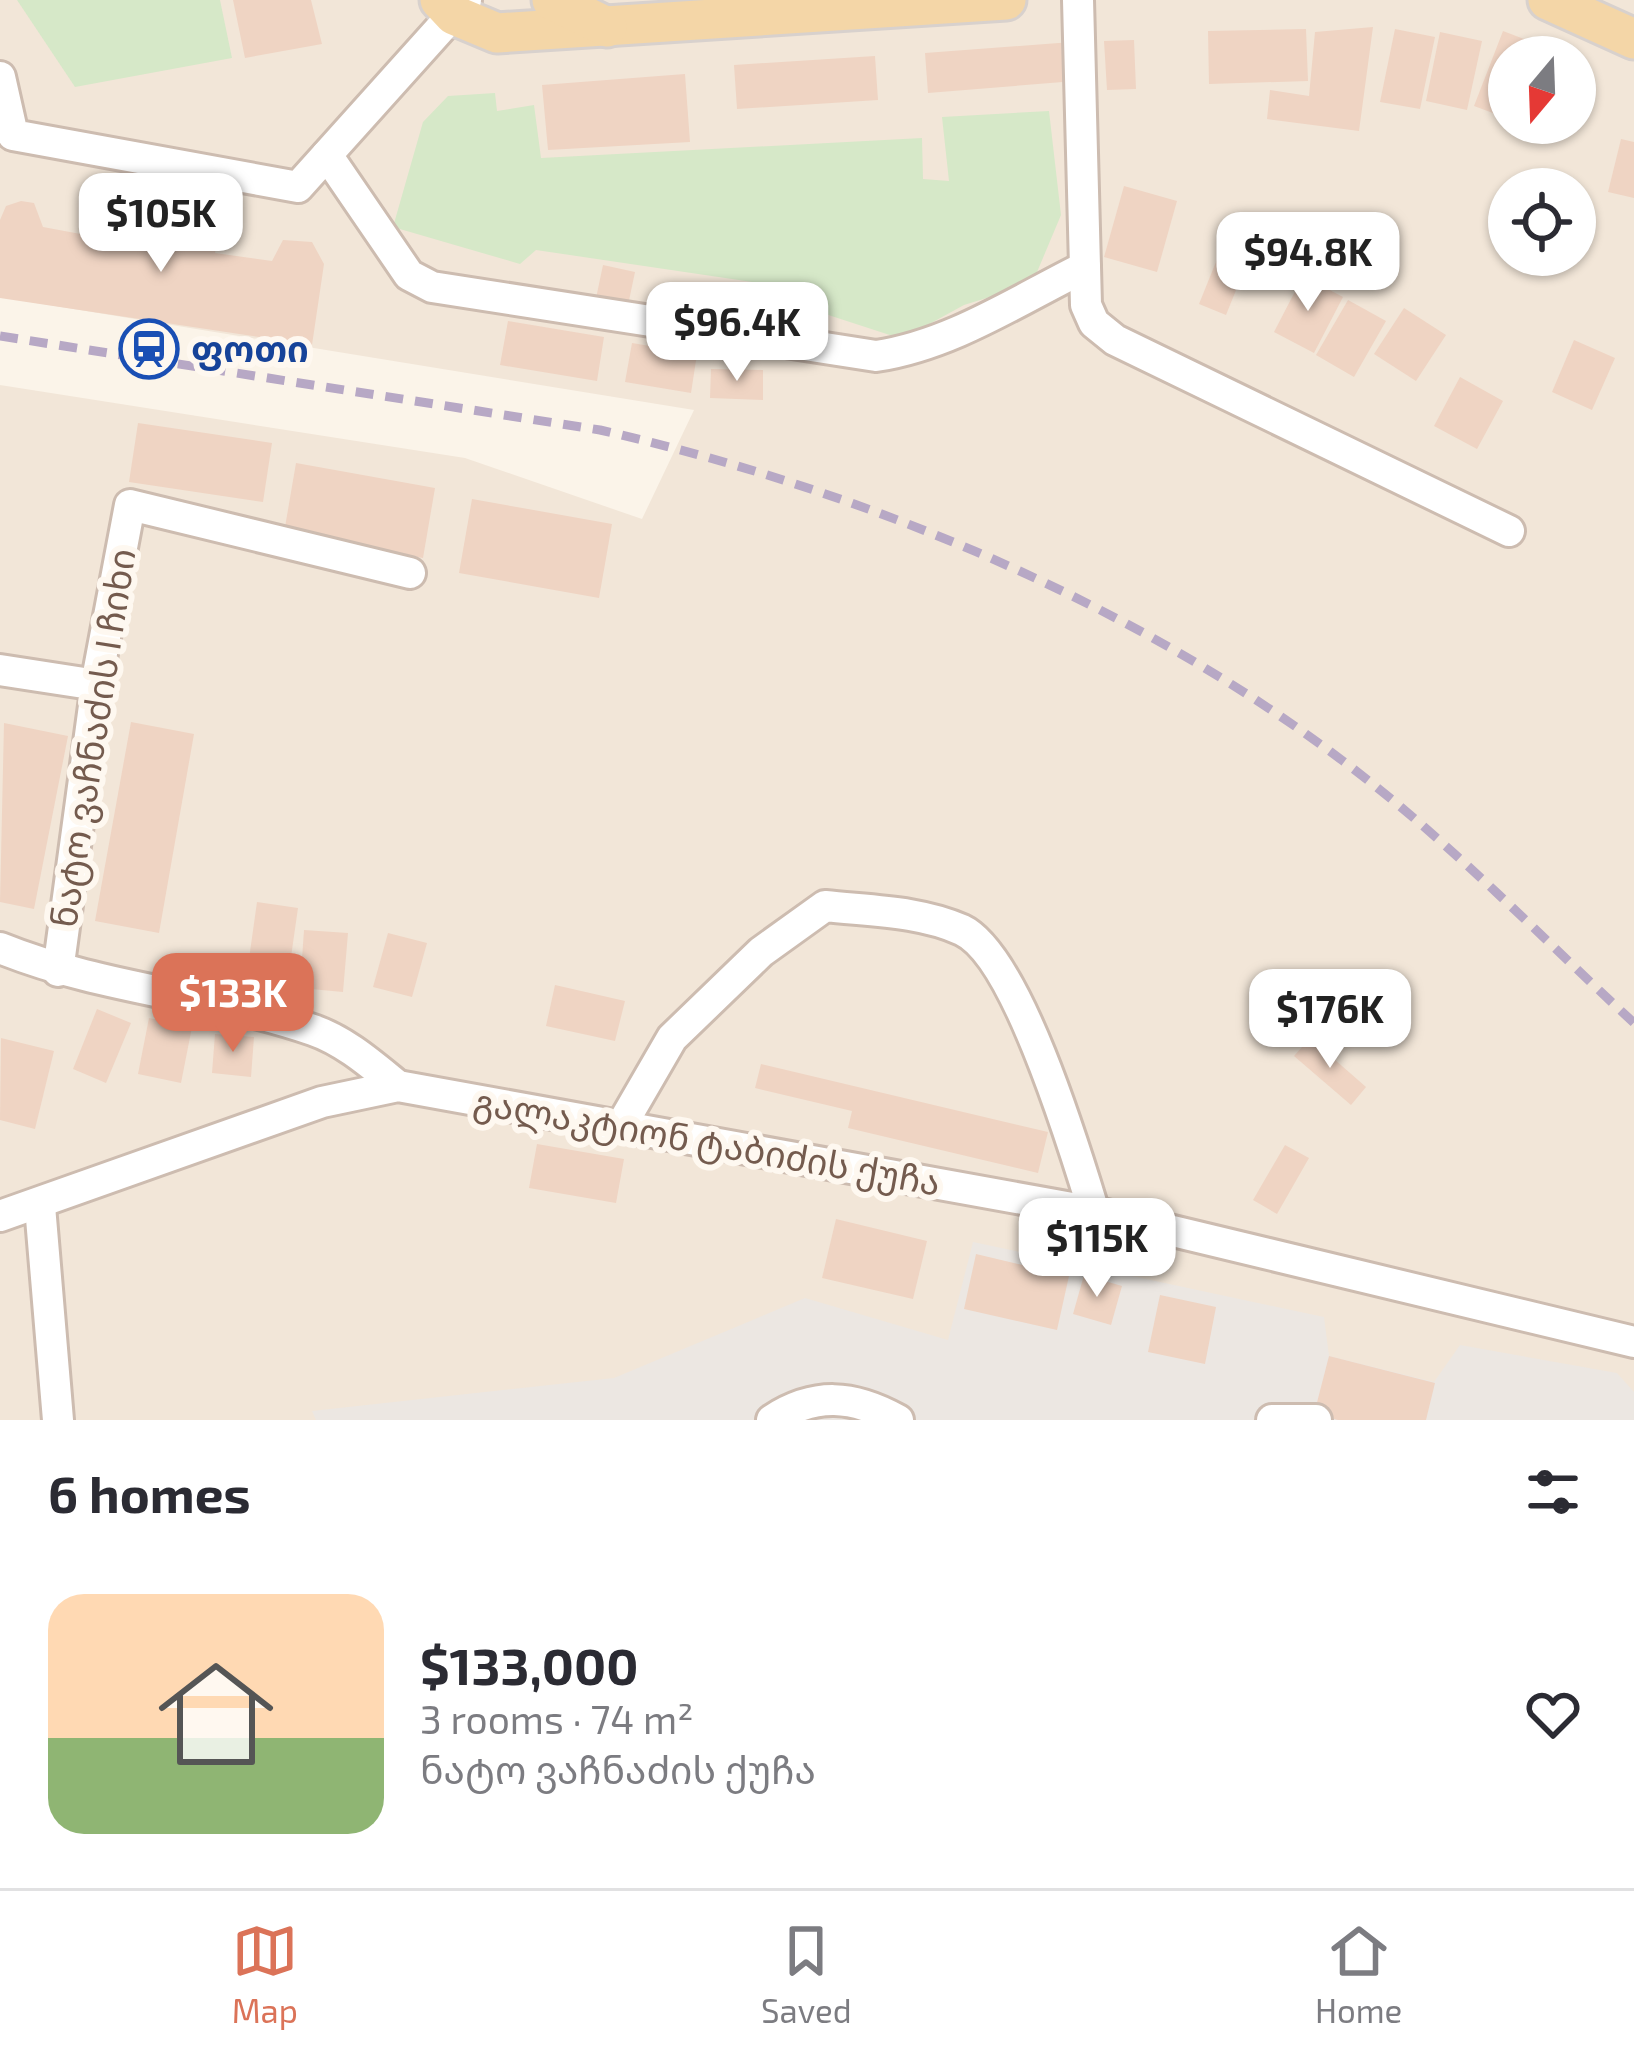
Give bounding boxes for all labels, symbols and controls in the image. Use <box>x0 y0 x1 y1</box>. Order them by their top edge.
north arrow <box>1488 36 1596 144</box>
map controls <box>1488 36 1596 276</box>
button: locate <box>1488 168 1596 276</box>
pin: $105K <box>77 173 245 275</box>
text: $105K <box>106 188 216 235</box>
pin: $94.8K <box>1210 212 1406 314</box>
text: $94.8K <box>1243 227 1373 274</box>
pin: $96.4K <box>639 282 835 384</box>
text: $96.4K <box>673 297 801 344</box>
station icon: ფოთი <box>118 318 180 380</box>
place label: ფოთი <box>191 326 309 371</box>
street label: ნატო ვაჩნაძის I ჩიხი <box>40 545 145 931</box>
pin: $133K <box>149 953 317 1055</box>
text: $133K <box>179 968 287 1015</box>
pin: $176K <box>1246 969 1414 1071</box>
text: $176K <box>1276 984 1384 1031</box>
street label: გალაკტიონ ტაბიძის ქუჩა <box>470 1078 944 1206</box>
pin: $115K <box>1013 1198 1181 1300</box>
text: $115K <box>1046 1213 1148 1260</box>
icon: filters <box>1520 1459 1586 1525</box>
text: 6 homes <box>48 1462 251 1523</box>
text: $133,000 <box>420 1634 638 1695</box>
icon: home <box>144 1642 288 1786</box>
icon: heart <box>1520 1681 1586 1747</box>
text: 3 rooms · 74 m² <box>420 1695 693 1742</box>
text: ნატო ვაჩნაძის ქუჩა <box>420 1745 816 1792</box>
tab: Map <box>232 1918 298 2030</box>
tab: Saved <box>761 1918 852 2030</box>
tab: Home <box>1315 1918 1402 2030</box>

